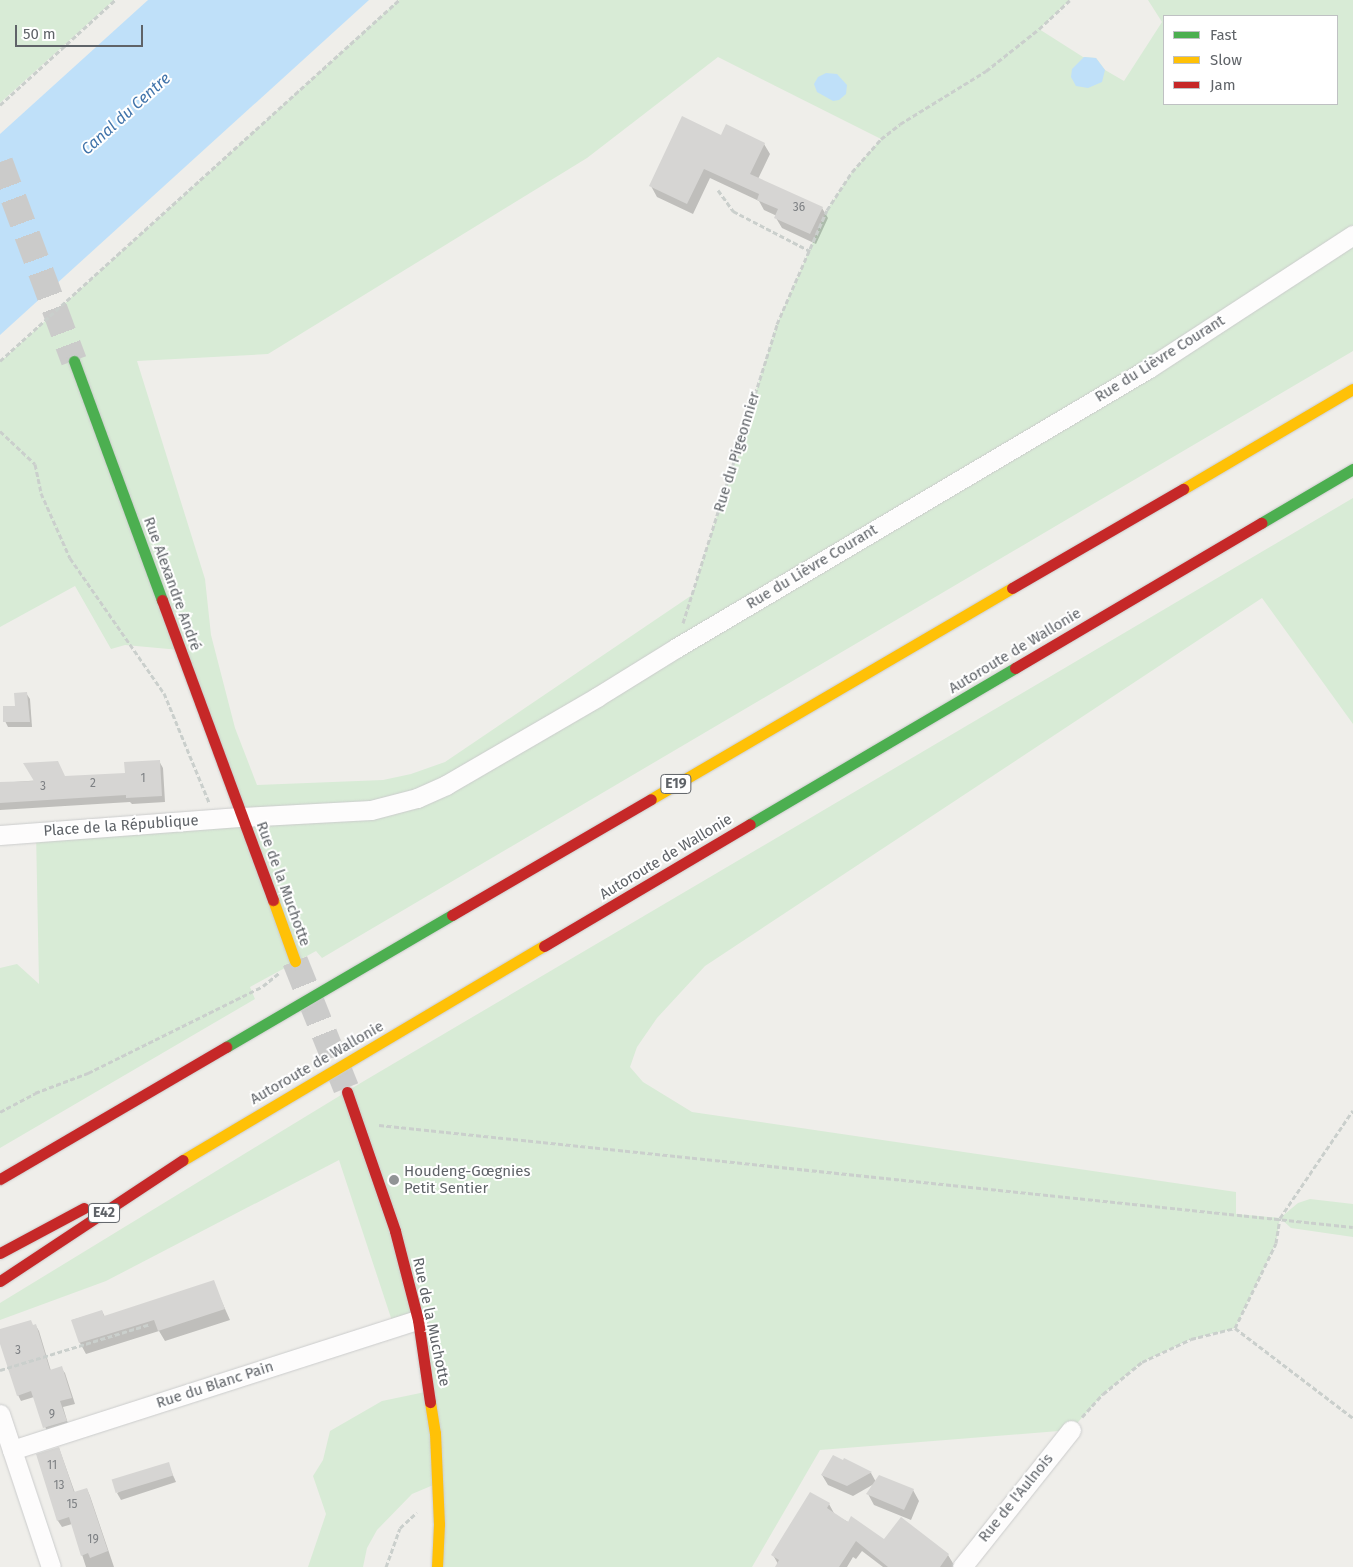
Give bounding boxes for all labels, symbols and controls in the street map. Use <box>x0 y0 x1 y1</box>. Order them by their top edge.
scale bar <box>18 15 145 47</box>
legend <box>1163 15 1338 105</box>
text: 50 m <box>23 25 56 43</box>
text: Fast <box>1210 26 1237 44</box>
text: Slow <box>1210 51 1242 69</box>
water label: Canal du Centre <box>78 69 174 159</box>
text: Jam <box>1210 76 1236 94</box>
house number: 36 <box>793 201 805 215</box>
street label: Rue du Lièvre Courant <box>1092 312 1228 406</box>
street label: Rue du Pigeonnier <box>710 390 764 514</box>
street label: Rue Alexandre André <box>139 515 205 653</box>
street label: Rue du Lièvre Courant <box>743 521 881 613</box>
street label: Autoroute de Wallonie <box>946 604 1084 698</box>
house number: 1 <box>140 772 146 786</box>
road number: E19 <box>660 772 692 796</box>
house number: 2 <box>90 777 96 791</box>
house number: 3 <box>40 780 46 794</box>
street label: Autoroute de Wallonie <box>597 810 735 904</box>
street label: Place de la République <box>43 812 199 840</box>
street label: Rue de la Muchotte <box>252 819 314 949</box>
street label: Autoroute de Wallonie <box>247 1017 387 1109</box>
place label: Houdeng-Gœgnies Petit Sentier <box>404 1162 531 1197</box>
marker: Houdeng-Gœgnies Petit Sentier <box>388 1174 400 1186</box>
road number: E42 <box>88 1202 120 1224</box>
street label: Rue de la Muchotte <box>409 1256 453 1388</box>
house number: 3 <box>15 1344 21 1358</box>
street label: Rue du Blanc Pain <box>154 1358 276 1412</box>
house number: 9 <box>49 1408 55 1422</box>
street label: Rue de l'Aulnois <box>975 1450 1057 1546</box>
house number: 11 <box>47 1459 57 1473</box>
house number: 13 <box>53 1479 65 1493</box>
house number: 15 <box>66 1498 78 1512</box>
house number: 19 <box>87 1533 99 1547</box>

